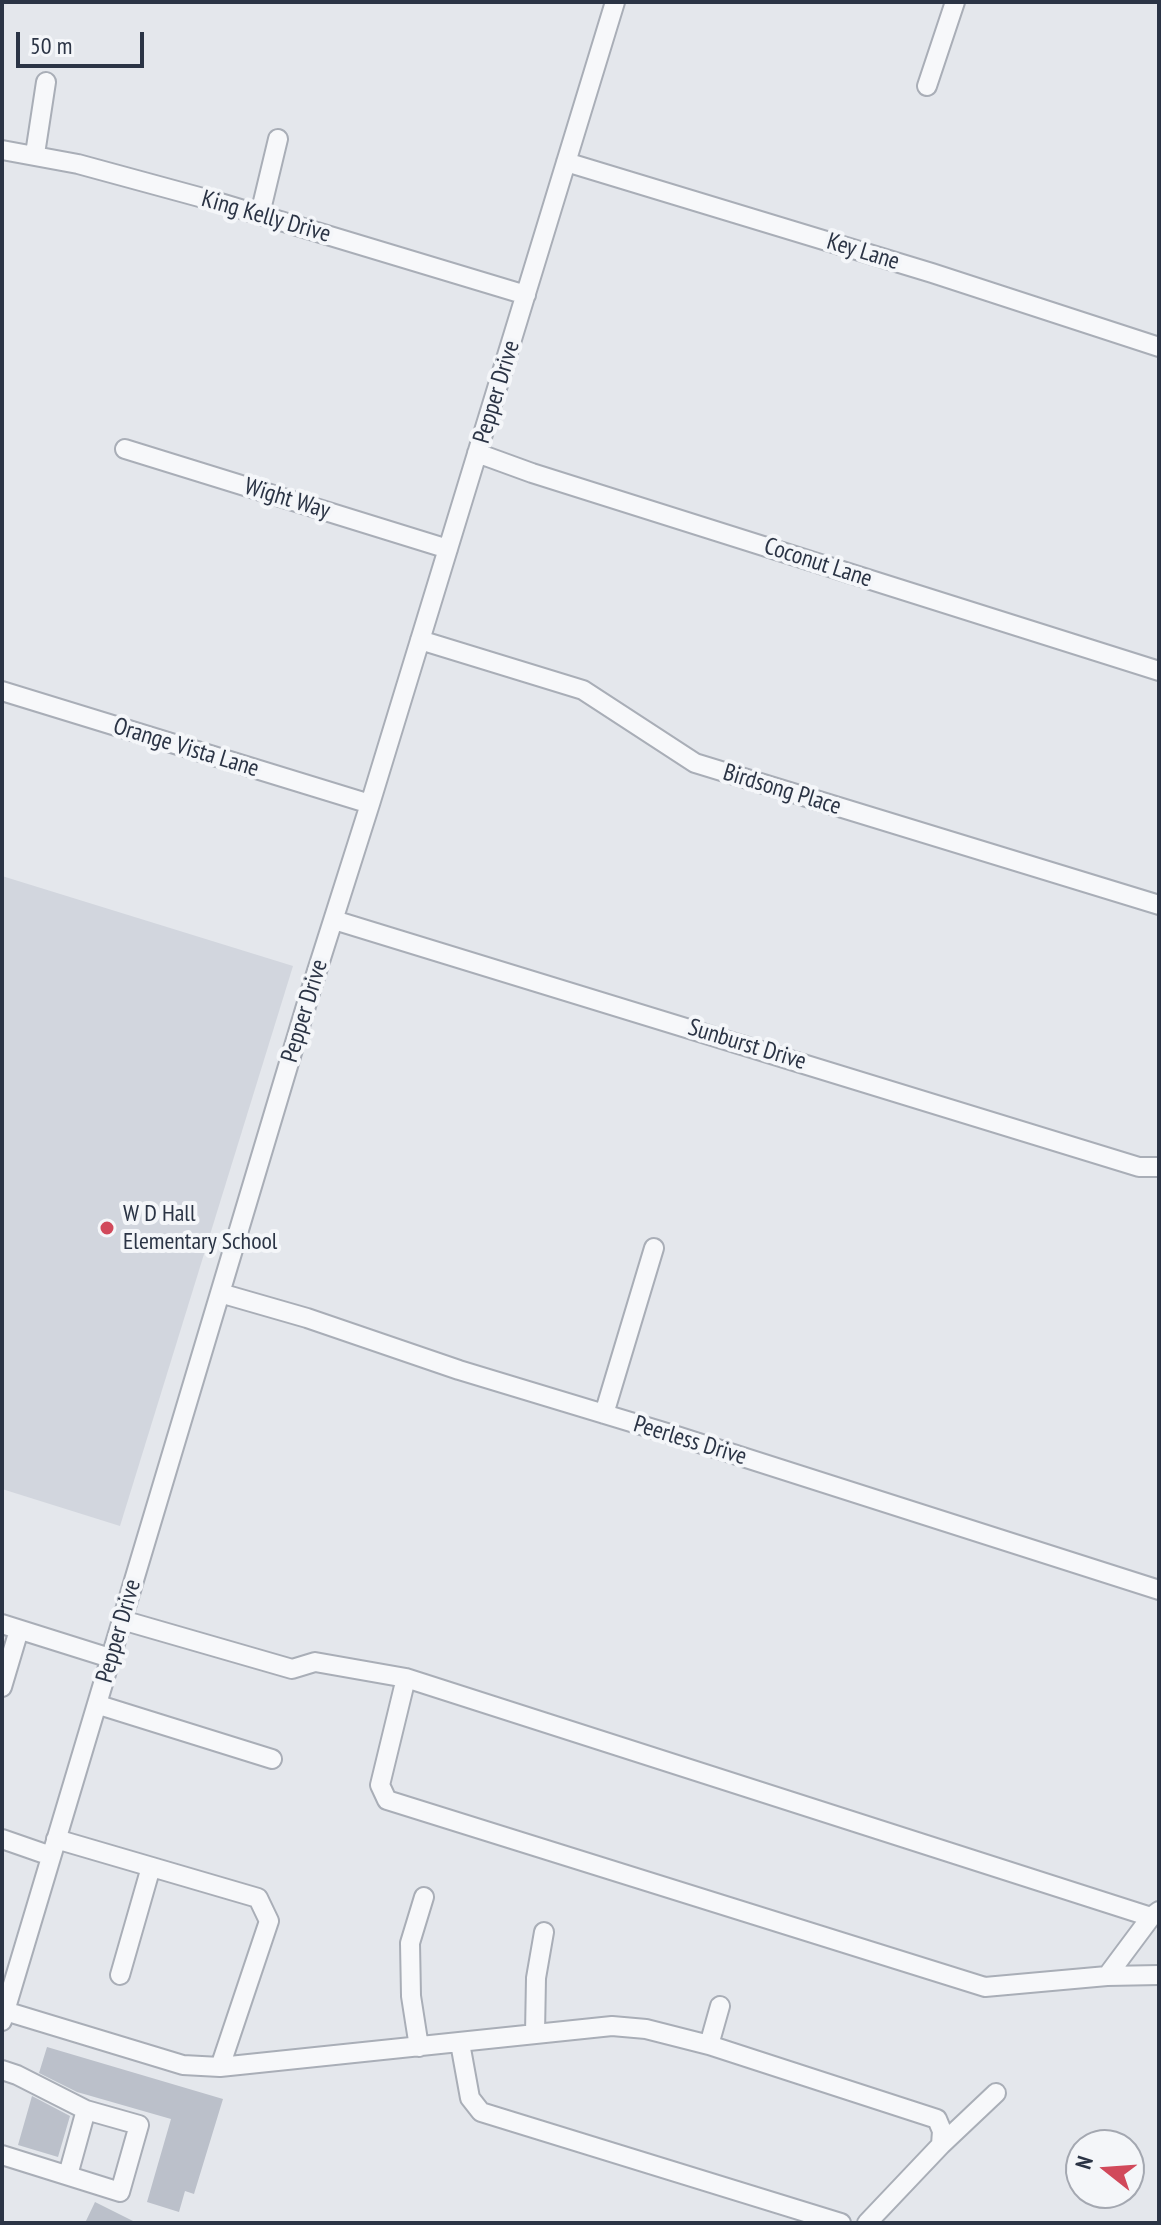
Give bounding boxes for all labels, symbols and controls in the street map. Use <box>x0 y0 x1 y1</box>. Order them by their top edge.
scale bar <box>20 16 148 66</box>
text: 50 m <box>30 30 72 61</box>
street label: King Kelly Drive <box>198 185 334 249</box>
street label: Key Lane <box>823 227 903 277</box>
street label: Pepper Drive <box>468 337 526 447</box>
street label: Wight Way <box>241 472 333 526</box>
street label: Coconut Lane <box>761 532 875 594</box>
street label: Orange Vista Lane <box>110 712 262 784</box>
street label: Birdsong Place <box>719 758 845 822</box>
street label: Pepper Drive <box>276 956 334 1066</box>
street label: Sunburst Drive <box>684 1013 810 1077</box>
place label: W D Hall Elementary School <box>123 1200 277 1256</box>
marker: W D Hall Elementary School <box>98 1219 116 1237</box>
street label: Peerless Drive <box>630 1410 750 1472</box>
street label: Pepper Drive <box>91 1576 147 1686</box>
north arrow <box>1065 2129 1145 2209</box>
text: N <box>1069 2153 1099 2172</box>

